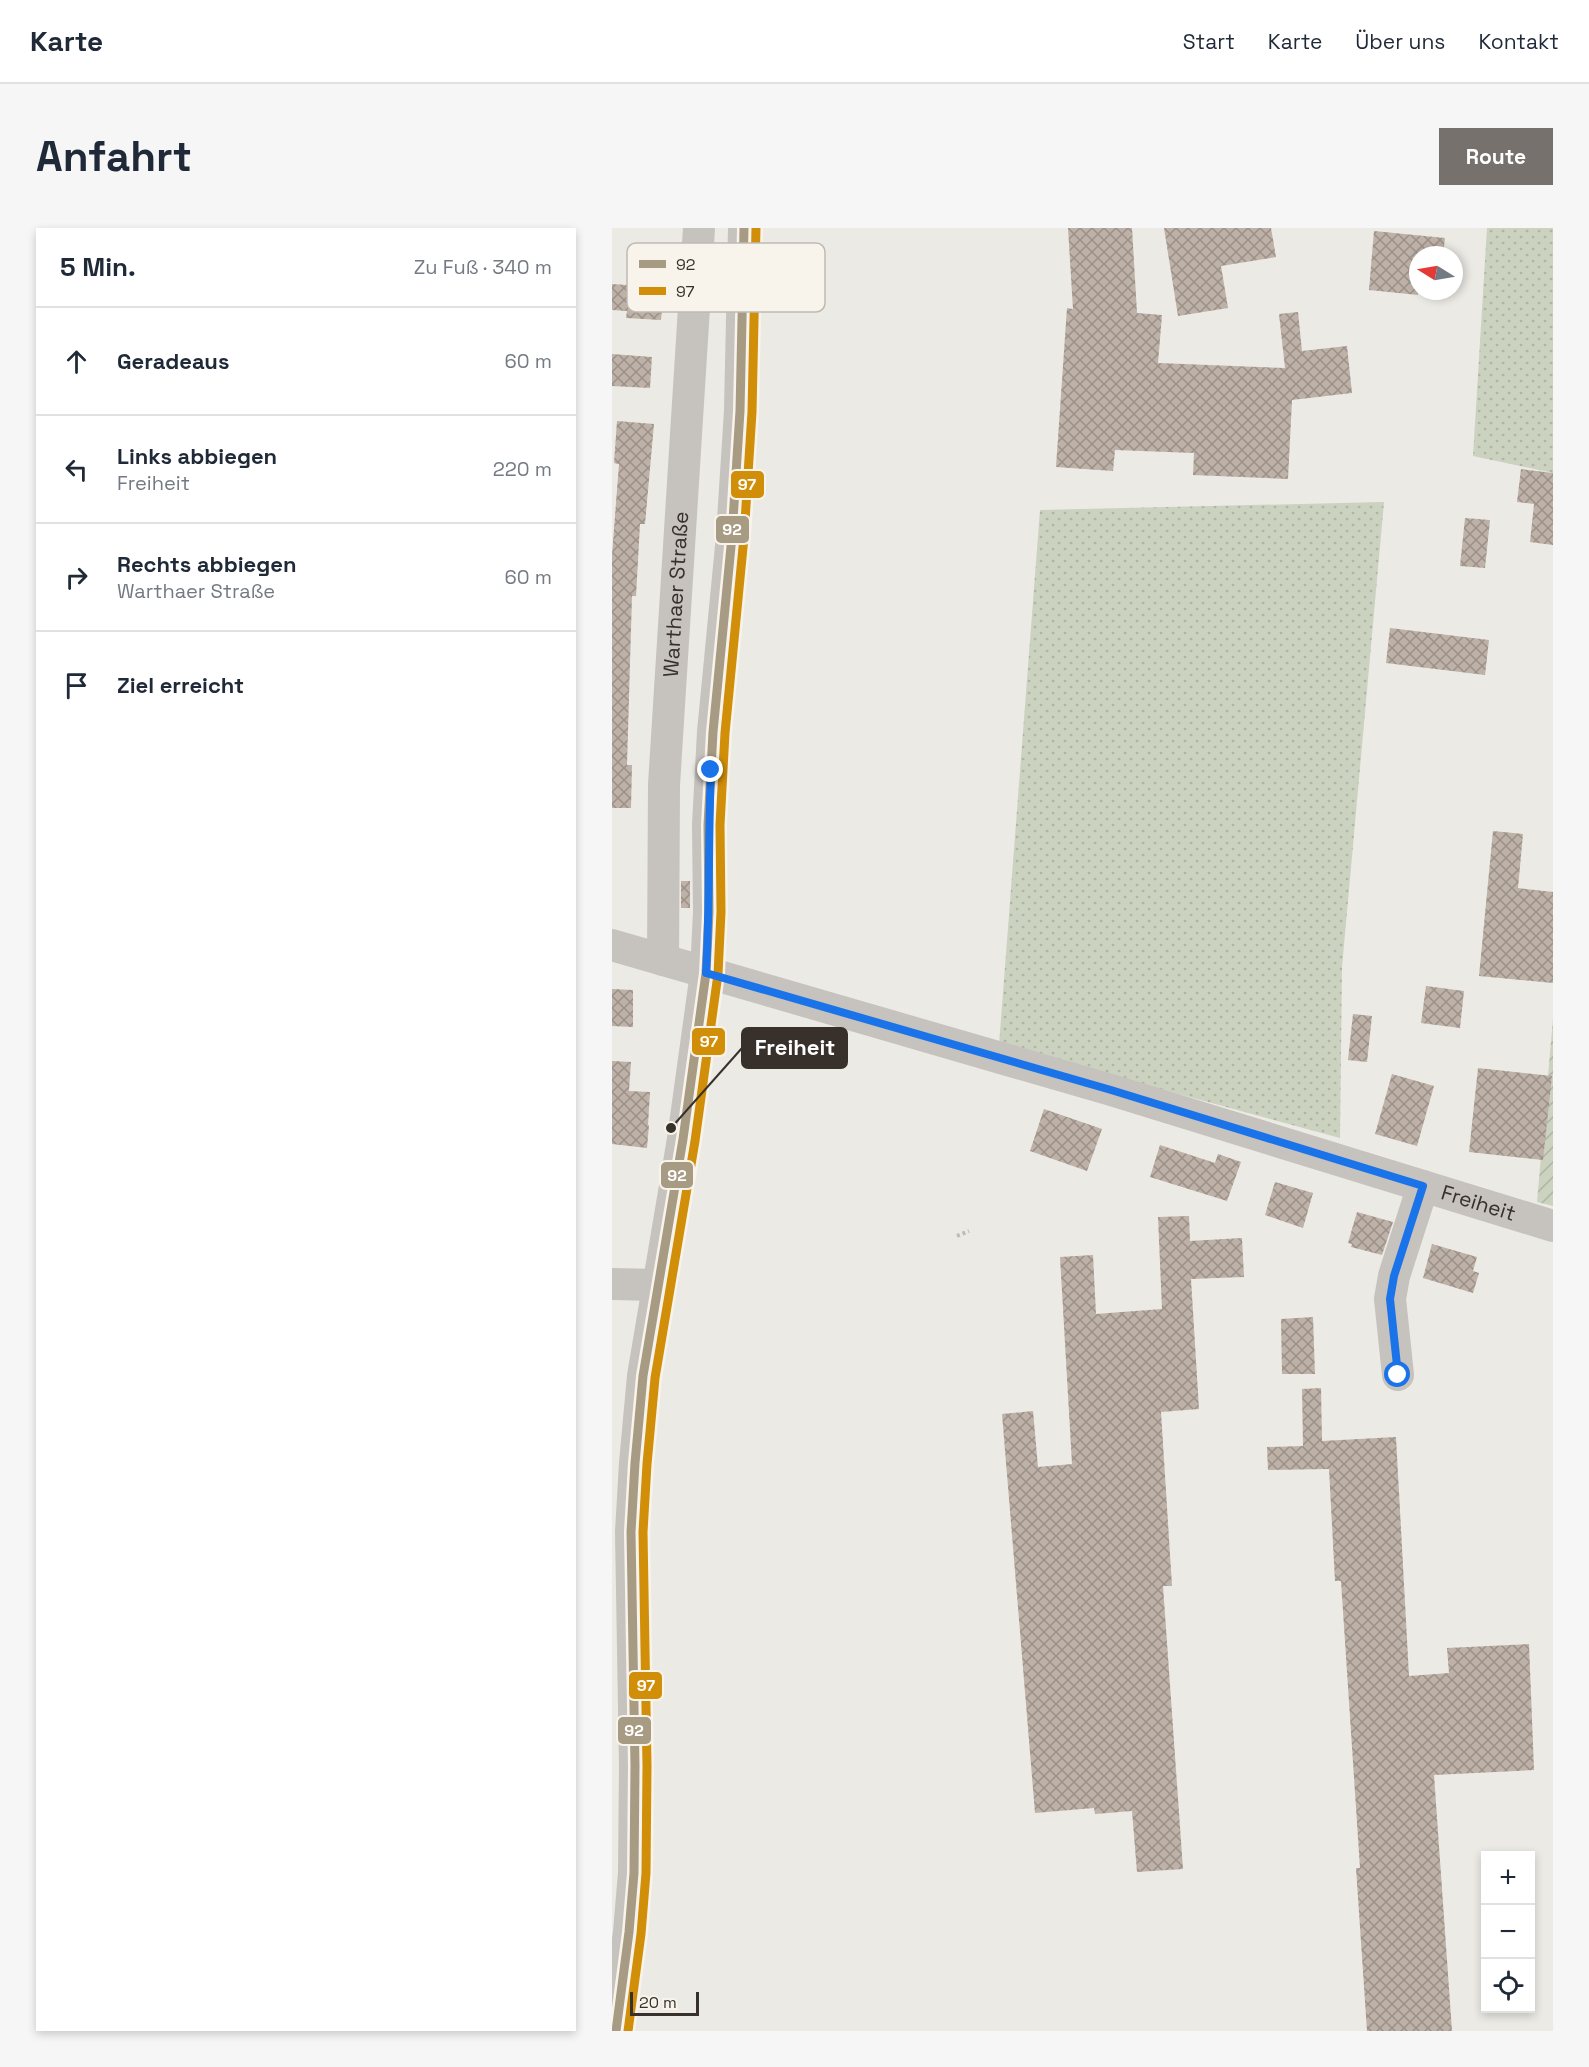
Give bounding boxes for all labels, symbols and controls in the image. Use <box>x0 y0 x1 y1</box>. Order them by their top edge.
text: Karte <box>30 23 103 59</box>
text: Start <box>1183 28 1235 55</box>
text: Karte <box>1268 28 1322 55</box>
text: Über uns <box>1355 28 1445 55</box>
text: Kontakt <box>1478 28 1559 55</box>
button: Route <box>1439 128 1553 185</box>
text: Anfahrt <box>36 130 192 183</box>
legend <box>627 243 825 312</box>
north arrow <box>1409 246 1463 300</box>
text: 5 Min. <box>60 250 136 284</box>
text: Zu Fuß · 340 m <box>414 254 552 280</box>
text: 92 <box>676 254 695 275</box>
text: 97 <box>676 281 695 302</box>
icon: ahead <box>60 345 93 378</box>
text: Geradeaus <box>117 347 229 375</box>
text: 60 m <box>505 348 552 374</box>
text: Links abbiegen <box>117 442 277 470</box>
icon: left <box>60 453 93 486</box>
text: 220 m <box>493 456 552 482</box>
text: Freiheit <box>117 470 190 496</box>
line badge: 97 <box>730 470 765 499</box>
text: 97 <box>738 474 756 495</box>
street label: Warthaer Straße <box>657 511 694 678</box>
line badge: 92 <box>715 515 750 544</box>
text: 92 <box>722 519 742 540</box>
text: Rechts abbiegen <box>117 550 297 578</box>
icon: right <box>60 561 93 594</box>
text: 60 m <box>505 564 552 590</box>
text: Warthaer Straße <box>117 578 275 604</box>
icon: arrive <box>60 669 93 702</box>
text: Ziel erreicht <box>117 671 244 699</box>
route end <box>697 756 723 782</box>
line badge: 97 <box>691 1027 726 1056</box>
callout: Freiheit <box>742 1028 847 1068</box>
text: 97 <box>700 1031 718 1052</box>
text: Freiheit <box>755 1033 835 1061</box>
line badge: 92 <box>660 1161 694 1189</box>
text: 92 <box>667 1165 687 1186</box>
street label: Freiheit <box>1438 1178 1519 1227</box>
route start <box>1384 1361 1410 1387</box>
line badge: 97 <box>628 1671 663 1700</box>
text: 97 <box>637 1675 655 1696</box>
line badge: 92 <box>617 1716 652 1745</box>
text: 92 <box>624 1720 644 1741</box>
map controls <box>1481 1851 1535 2013</box>
button: + <box>1481 1851 1535 1905</box>
button: − <box>1481 1905 1535 1959</box>
button: locate <box>1481 1959 1535 2013</box>
scale bar <box>630 1989 699 2016</box>
text: 20 m <box>639 1992 677 2013</box>

